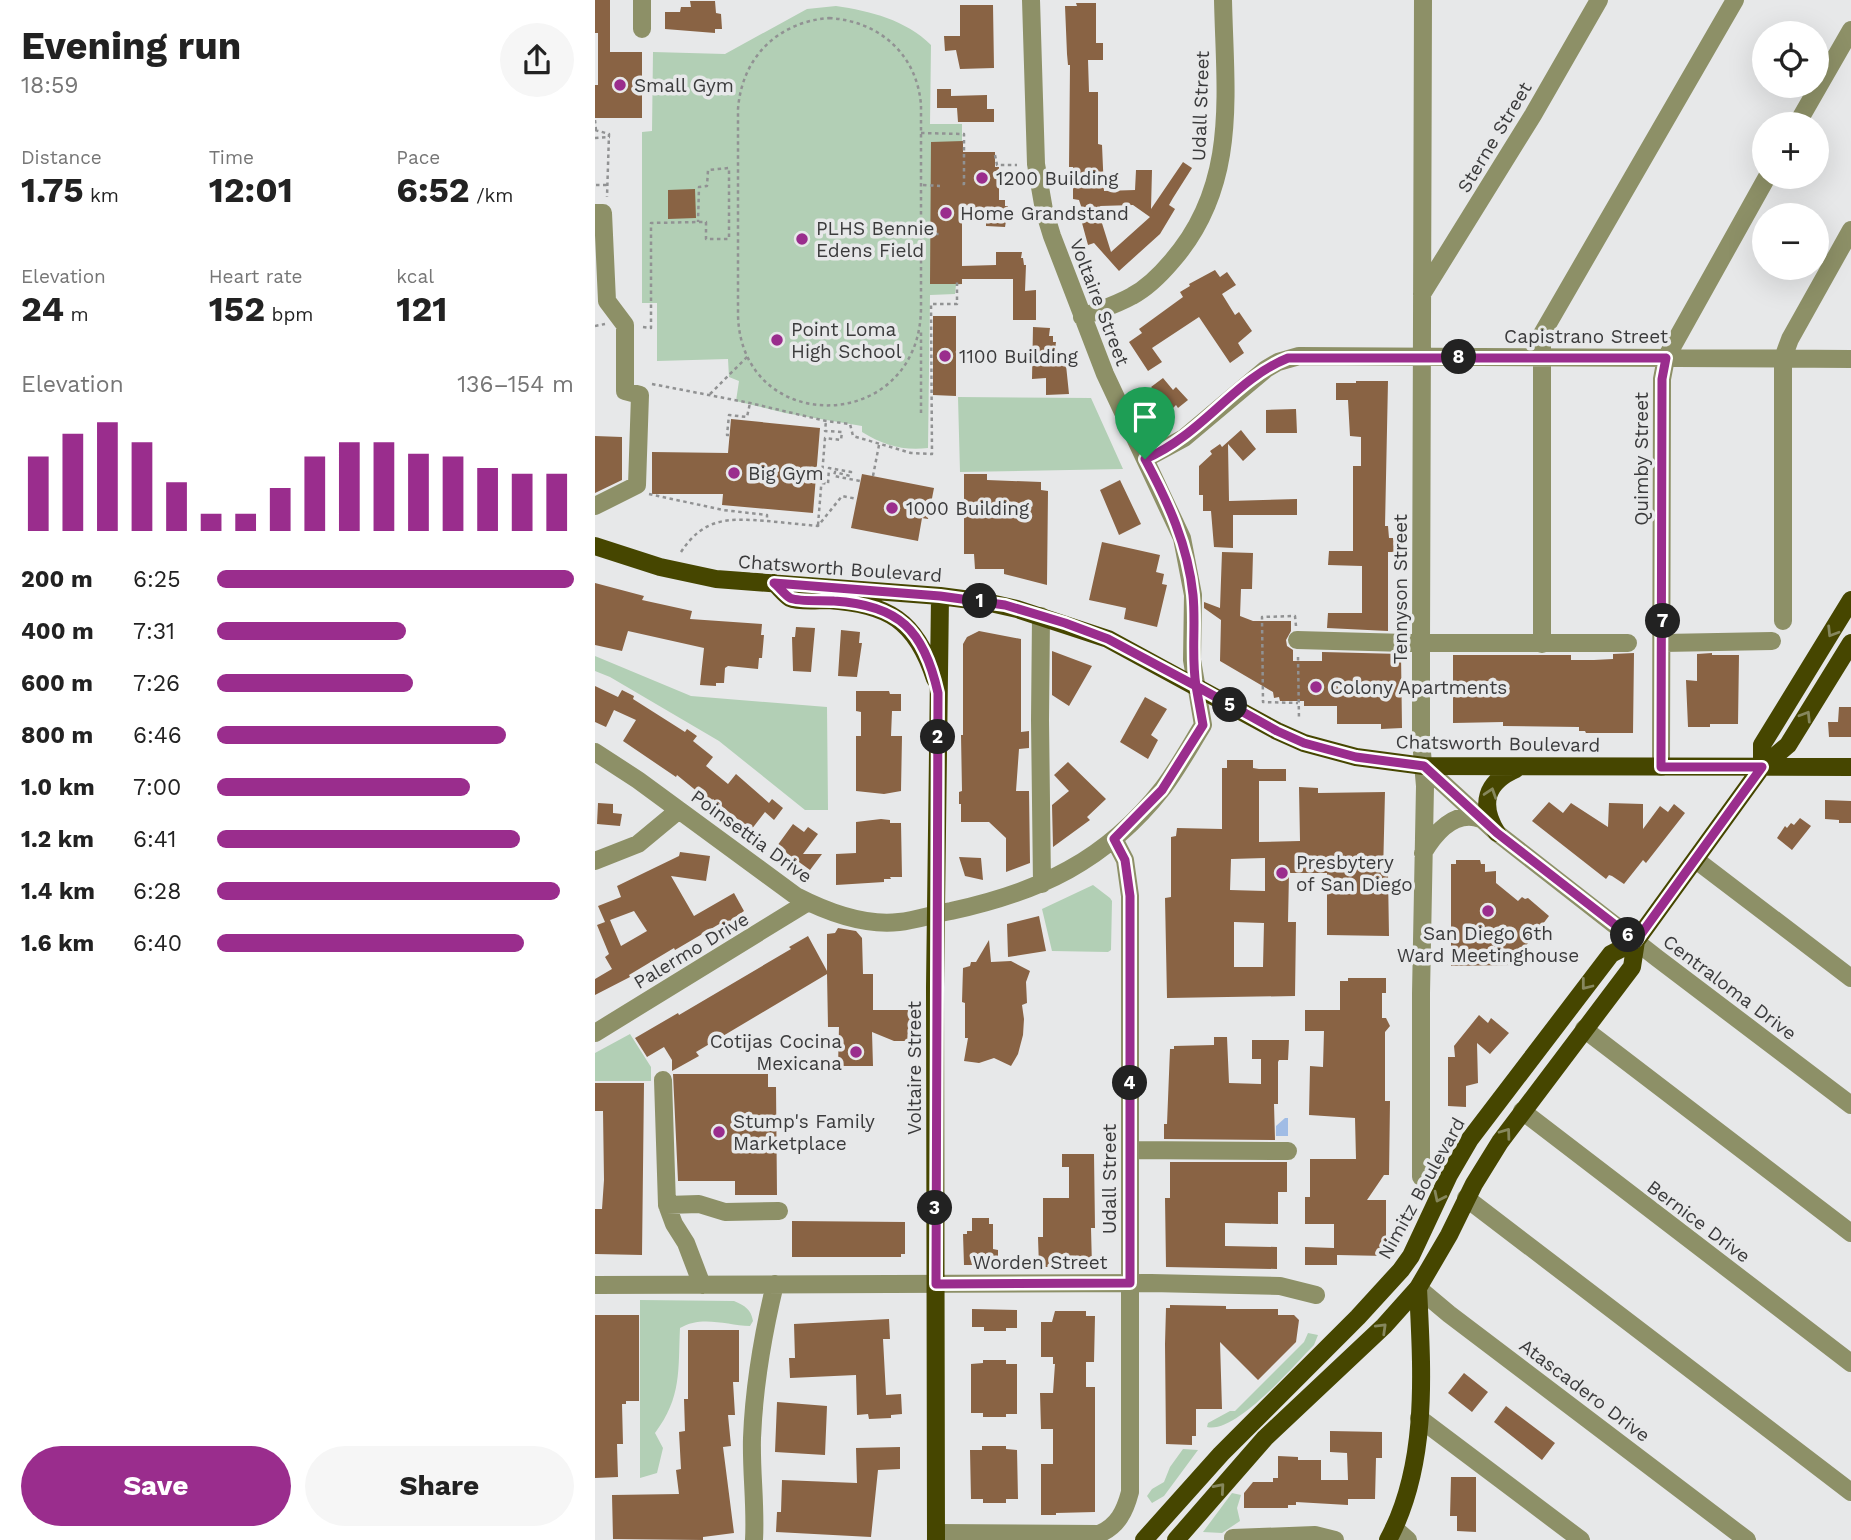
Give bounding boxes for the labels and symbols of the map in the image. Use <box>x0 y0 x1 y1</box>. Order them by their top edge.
street label: Udall Street <box>1187 50 1214 162</box>
place label: Small Gym <box>634 74 734 97</box>
marker: Small Gym <box>612 77 628 93</box>
street label: Sterne Street <box>1452 78 1537 197</box>
place label: 1200 Building <box>996 167 1119 190</box>
marker: 1200 Building <box>974 170 990 186</box>
place label: Home Grandstand <box>960 202 1129 225</box>
marker: Home Grandstand <box>938 205 954 221</box>
place label: PLHS Bennie Edens Field <box>816 217 934 262</box>
marker: PLHS Bennie Edens Field <box>794 231 810 247</box>
street label: Voltaire Street <box>1065 235 1134 369</box>
place label: Point Loma High School <box>791 318 902 363</box>
street label: Capistrano Street <box>1504 325 1668 348</box>
marker: Point Loma High School <box>769 332 785 348</box>
pin: 8 <box>1441 340 1477 374</box>
place label: 1100 Building <box>959 345 1079 368</box>
marker: 1100 Building <box>937 348 953 364</box>
pin <box>1115 387 1175 459</box>
street label: Quimby Street <box>1630 392 1653 526</box>
place label: Big Gym <box>748 462 824 485</box>
marker: Big Gym <box>726 465 742 481</box>
place label: 1000 Building <box>906 497 1030 520</box>
marker: 1000 Building <box>884 500 900 516</box>
street label: Tennyson Street <box>1389 514 1412 664</box>
street label: Chatsworth Boulevard <box>737 550 943 587</box>
pin: 1 <box>963 584 997 618</box>
pin: 7 <box>1645 604 1681 638</box>
one-way arrow <box>1827 624 1840 637</box>
place label: Colony Apartments <box>1330 676 1507 699</box>
marker: Colony Apartments <box>1308 679 1324 695</box>
pin: 5 <box>1213 688 1247 722</box>
one-way arrow <box>1797 711 1810 724</box>
pin: 2 <box>921 720 955 754</box>
street label: Chatsworth Boulevard <box>1395 730 1601 757</box>
street label: Poinsettia Drive <box>687 785 817 888</box>
one-way arrow <box>1482 788 1497 800</box>
place label: Presbytery of San Diego <box>1296 851 1413 896</box>
marker: Presbytery of San Diego <box>1274 865 1290 881</box>
marker: San Diego 6th Ward Meetinghouse <box>1480 903 1496 919</box>
street label: Palermo Drive <box>630 907 753 994</box>
pin: 6 <box>1611 918 1645 953</box>
place label: San Diego 6th Ward Meetinghouse <box>1397 922 1579 967</box>
street label: Centraloma Drive <box>1658 930 1801 1045</box>
one-way arrow <box>1581 978 1594 990</box>
street label: Voltaire Street <box>903 1001 926 1135</box>
place label: Cotijas Cocina Mexicana <box>710 1030 842 1075</box>
marker: Cotijas Cocina Mexicana <box>848 1044 864 1060</box>
pin: 4 <box>1113 1066 1147 1100</box>
place label: Stump's Family Marketplace <box>733 1110 875 1155</box>
street label: Nimitz Boulevard <box>1373 1113 1470 1263</box>
marker: Stump's Family Marketplace <box>711 1124 727 1140</box>
street label: Udall Street <box>1098 1124 1121 1234</box>
one-way arrow <box>1498 1128 1510 1141</box>
street label: Bernice Drive <box>1643 1175 1755 1268</box>
pin: 3 <box>917 1190 953 1226</box>
one-way arrow <box>1433 1190 1447 1202</box>
street label: Worden Street <box>973 1251 1107 1274</box>
one-way arrow <box>1373 1324 1386 1337</box>
street label: Atascadero Drive <box>1515 1334 1655 1447</box>
one-way arrow <box>1212 1483 1224 1496</box>

